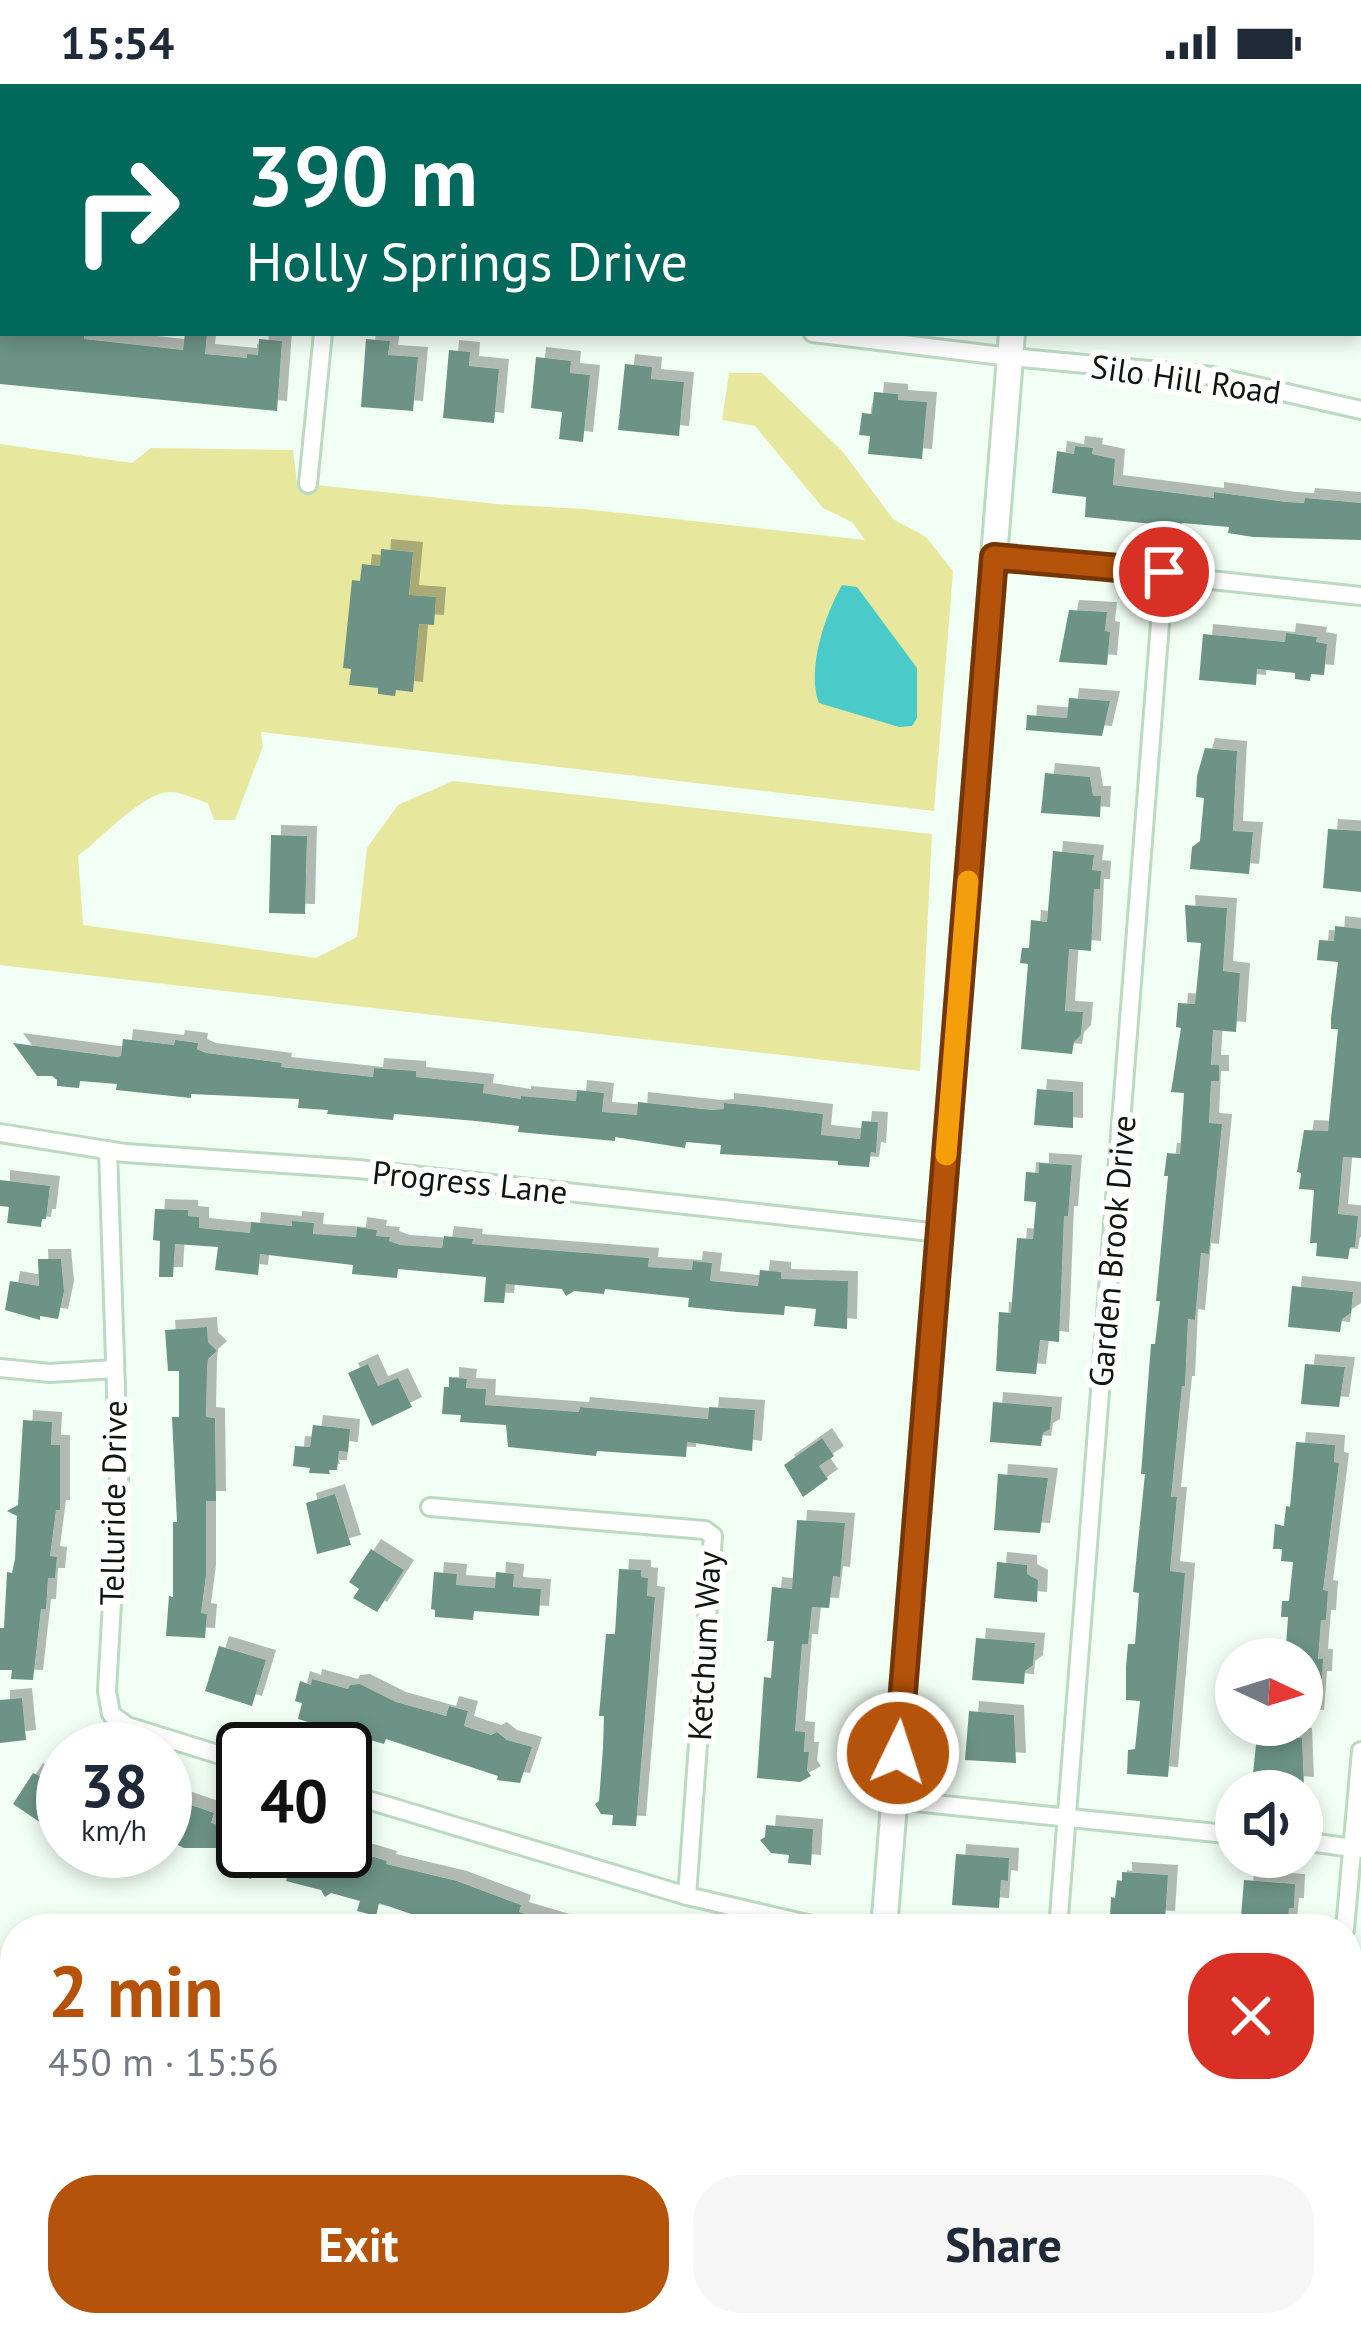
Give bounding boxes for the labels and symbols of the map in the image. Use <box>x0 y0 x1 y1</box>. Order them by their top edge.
street label: Silo Hill Road <box>1088 344 1284 413</box>
pin <box>1113 521 1215 623</box>
street label: Garden Brook Drive <box>1078 1113 1145 1389</box>
street label: Progress Lane <box>370 1150 570 1213</box>
street label: Telluride Drive <box>89 1400 136 1606</box>
street label: Ketchum Way <box>677 1550 730 1742</box>
north arrow <box>1215 1638 1323 1746</box>
position arrow <box>835 1690 961 1816</box>
speed limit sign: 40 <box>216 1722 372 1878</box>

